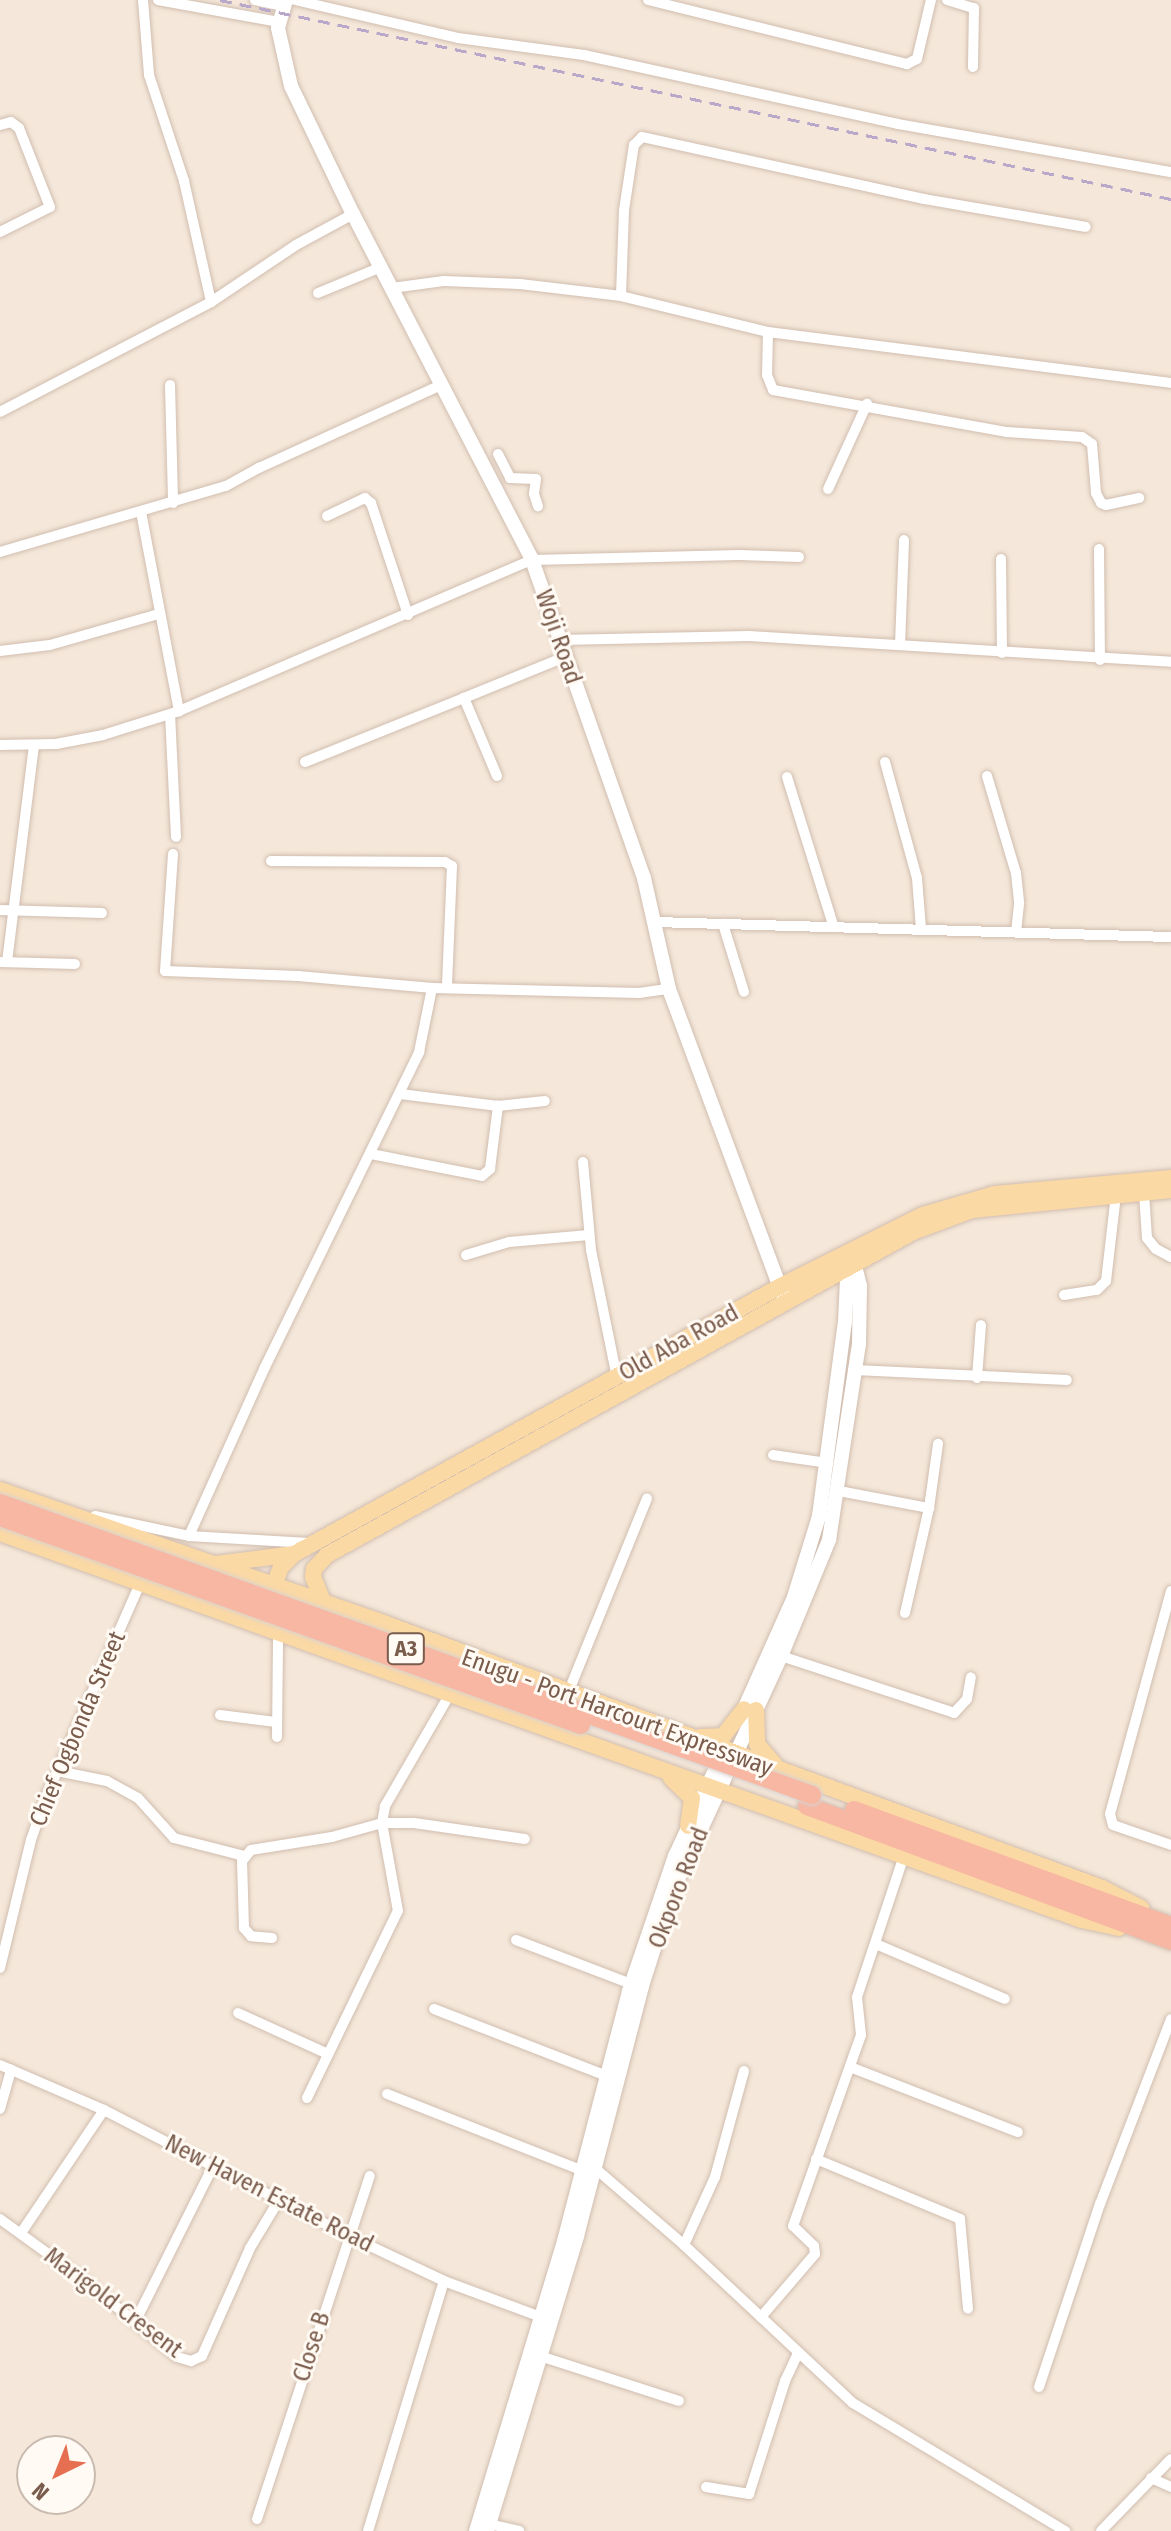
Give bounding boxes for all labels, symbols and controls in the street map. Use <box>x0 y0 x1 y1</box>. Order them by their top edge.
street label: Woji Road <box>528 586 588 688</box>
street label: Old Aba Road <box>614 1298 744 1388</box>
street label: Chief Ogbonda Street <box>24 1627 132 1831</box>
road number: A3 <box>386 1631 426 1667</box>
street label: Enugu - Port Harcourt Expressway <box>458 1643 776 1783</box>
street label: Okporo Road <box>643 1823 715 1953</box>
street label: New Haven Estate Road <box>160 2129 378 2259</box>
street label: Marigold Cresent <box>38 2242 188 2364</box>
street label: Close B <box>287 2308 337 2386</box>
north arrow <box>16 2435 96 2515</box>
text: N <box>27 2477 55 2506</box>

